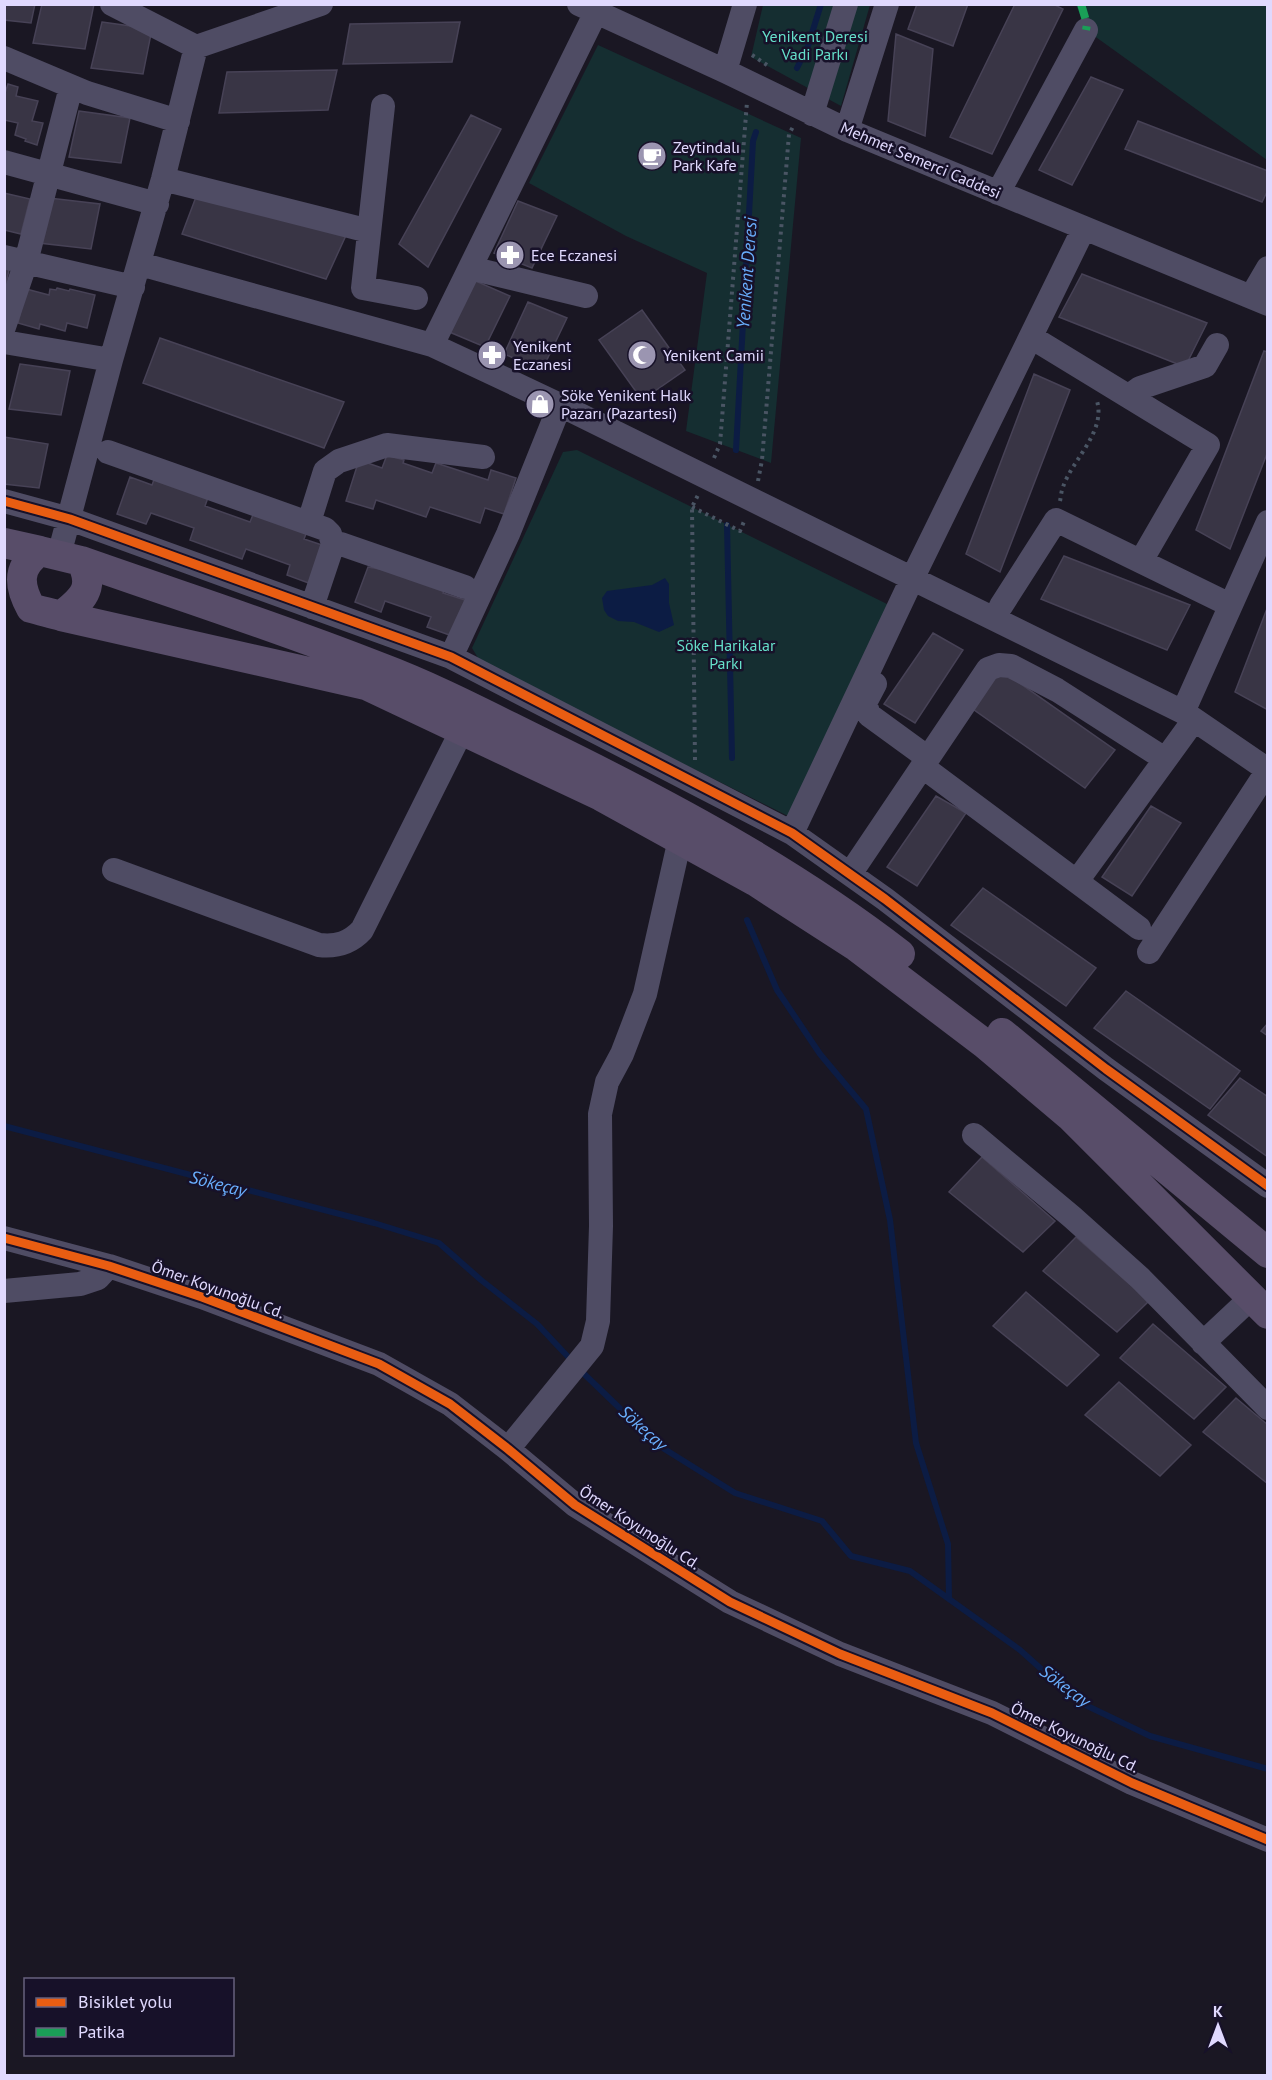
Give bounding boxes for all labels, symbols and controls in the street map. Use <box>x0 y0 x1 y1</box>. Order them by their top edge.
park label: Yenikent Deresi Vadi Parkı <box>762 26 868 64</box>
street label: Mehmet Semerci Caddesi <box>838 117 1004 203</box>
place label: Zeytindalı Park Kafe <box>673 137 740 175</box>
cafe icon: Zeytindalı Park Kafe <box>636 140 668 172</box>
water label: Yenikent Deresi <box>731 215 762 330</box>
pharmacy icon: Ece Eczanesi <box>494 239 526 271</box>
place label: Ece Eczanesi <box>531 245 617 265</box>
place label: Yenikent Eczanesi <box>513 336 572 374</box>
pharmacy icon: Yenikent Eczanesi <box>476 339 508 371</box>
mosque icon: Yenikent Camii <box>626 339 658 371</box>
place label: Yenikent Camii <box>663 345 764 365</box>
place label: Söke Yenikent Halk Pazarı (Pazartesi) <box>561 385 692 423</box>
shop icon: Söke Yenikent Halk Pazarı (Pazartesi) <box>524 388 556 420</box>
park label: Söke Harikalar Parkı <box>676 635 776 673</box>
water label: Sökeçay <box>187 1165 250 1202</box>
street label: Ömer Koyunoğlu Cd. <box>149 1256 287 1322</box>
water label: Sökeçay <box>614 1400 673 1456</box>
street label: Ömer Koyunoğlu Cd. <box>576 1481 704 1573</box>
water label: Sökeçay <box>1035 1659 1096 1713</box>
street label: Ömer Koyunoğlu Cd. <box>1008 1697 1142 1777</box>
legend <box>24 1978 234 2056</box>
text: Bisiklet yolu <box>78 1990 172 2013</box>
north arrow <box>1188 1996 1248 2056</box>
text: K <box>1213 2001 1223 2021</box>
text: Patika <box>78 2020 125 2043</box>

